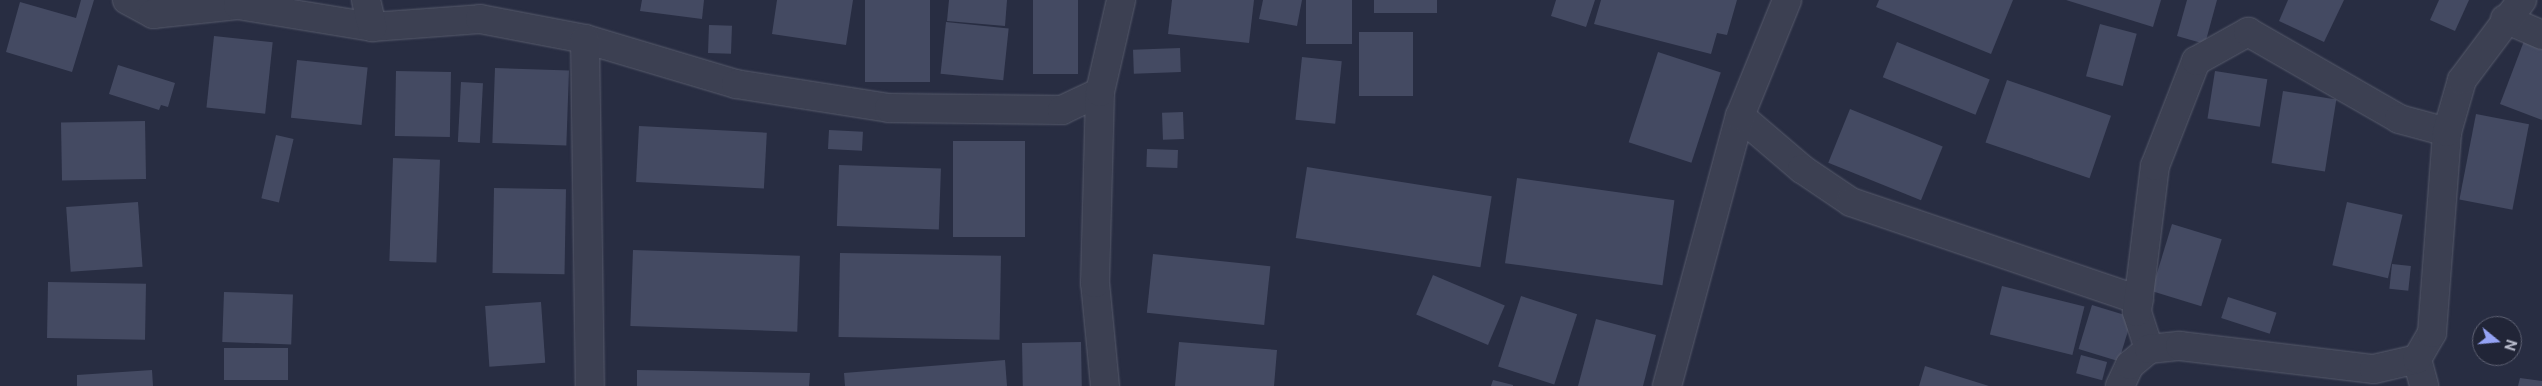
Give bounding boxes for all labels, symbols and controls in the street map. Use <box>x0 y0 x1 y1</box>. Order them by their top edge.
north arrow <box>2472 316 2522 366</box>
text: N <box>2501 338 2520 353</box>

